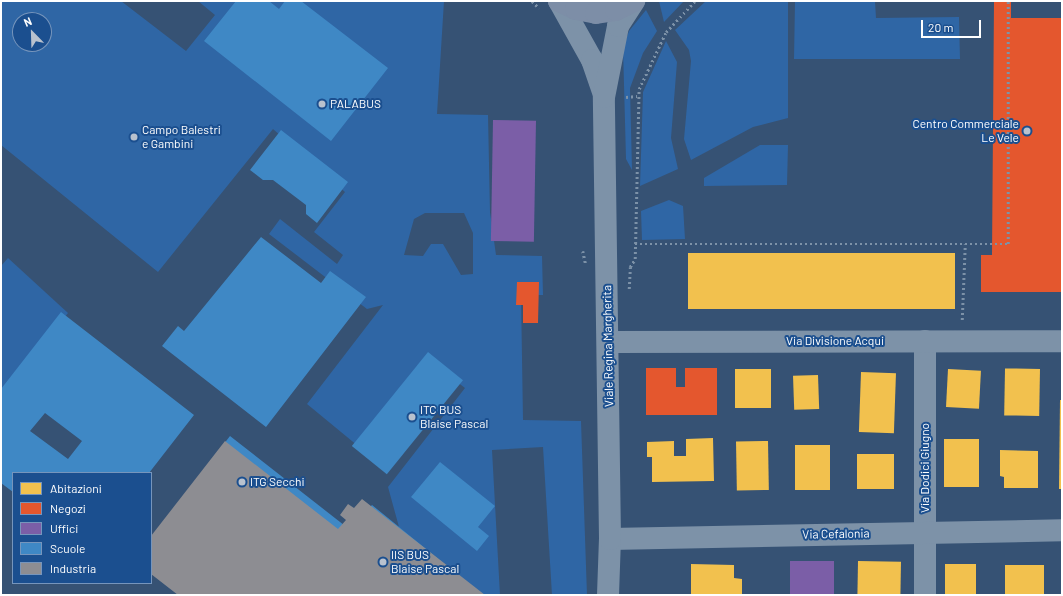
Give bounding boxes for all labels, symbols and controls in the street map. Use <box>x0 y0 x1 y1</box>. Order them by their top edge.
north arrow <box>12 12 52 52</box>
scale bar <box>923 12 983 38</box>
text: N <box>22 14 33 29</box>
text: 20 m <box>928 20 954 34</box>
place label: PALABUS <box>330 97 381 111</box>
marker: PALABUS <box>317 99 327 109</box>
place label: Centro Commerciale Le Vele <box>912 117 1019 145</box>
place label: Campo Balestri e Gambini <box>142 123 221 151</box>
marker: Centro Commerciale Le Vele <box>1022 126 1032 136</box>
marker: Campo Balestri e Gambini <box>129 132 139 142</box>
street label: Viale Regina Margherita <box>600 285 616 407</box>
street label: Via Divisione Acqui <box>786 334 884 348</box>
place label: ITC BUS Blaise Pascal <box>420 403 488 431</box>
marker: ITC BUS Blaise Pascal <box>407 412 417 422</box>
street label: Via Dodici Giugno <box>918 423 932 513</box>
legend <box>12 472 152 584</box>
place label: ITG Secchi <box>250 475 304 489</box>
marker: ITG Secchi <box>237 477 247 487</box>
text: Abitazioni <box>50 481 102 495</box>
text: Negozi <box>50 501 86 515</box>
text: Uffici <box>50 521 78 535</box>
street label: Via Cefalonia <box>802 526 870 542</box>
text: Scuole <box>50 541 85 555</box>
place label: IIS BUS Blaise Pascal <box>391 548 459 576</box>
marker: IIS BUS Blaise Pascal <box>378 557 388 567</box>
text: Industria <box>50 561 96 575</box>

